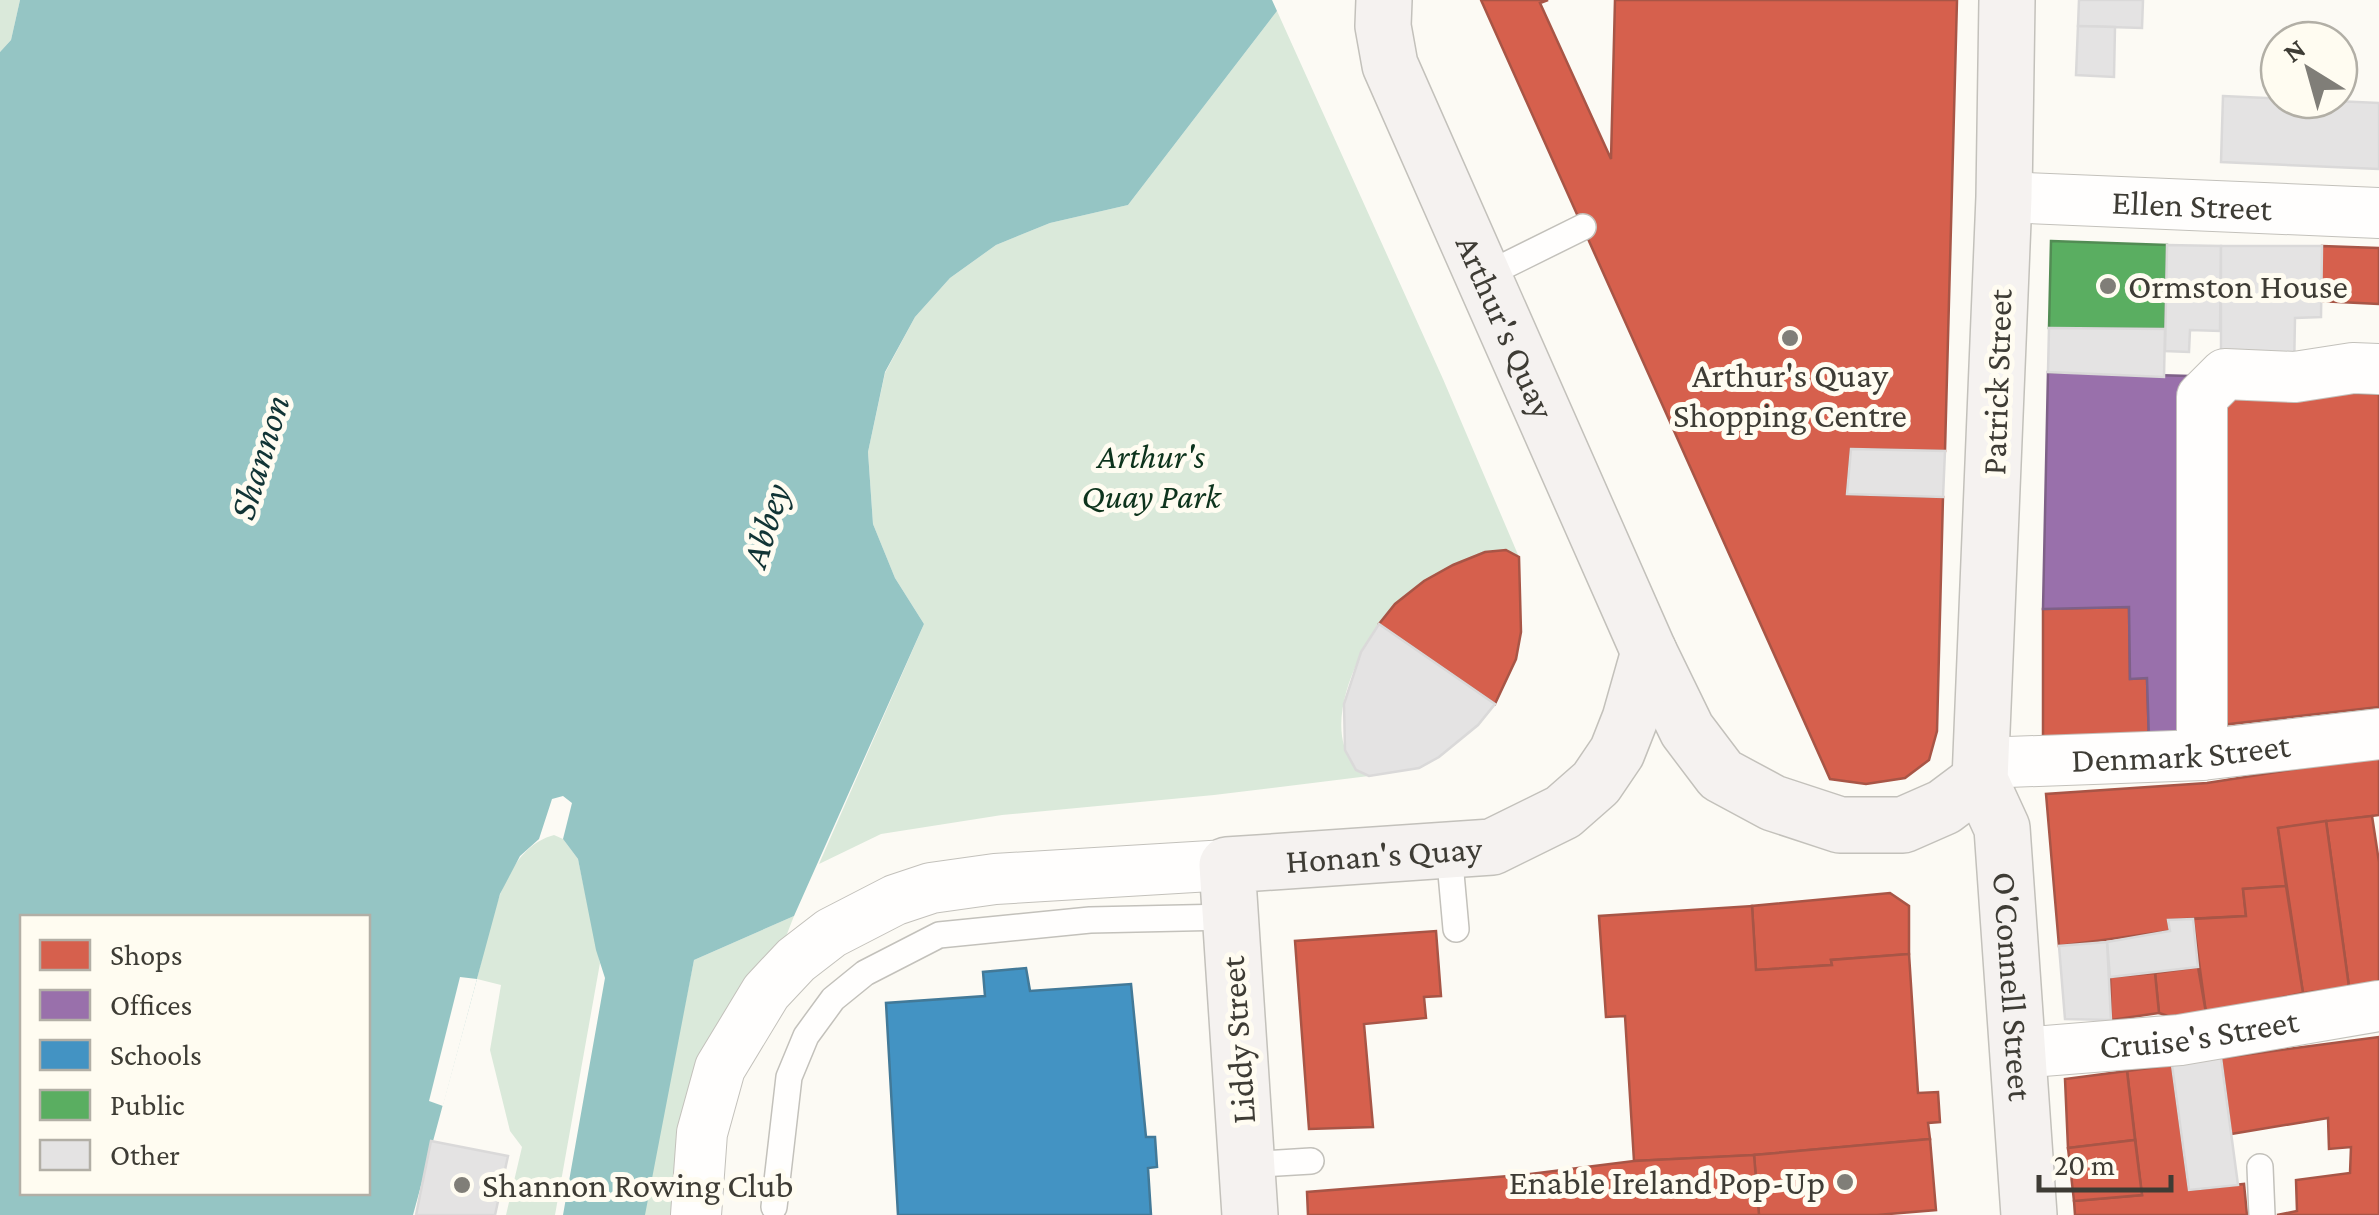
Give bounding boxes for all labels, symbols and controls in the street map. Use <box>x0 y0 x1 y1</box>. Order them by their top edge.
north arrow <box>2259 20 2359 120</box>
text: N <box>2277 32 2311 69</box>
street label: Ellen Street <box>2111 182 2273 228</box>
street label: Arthur's Quay <box>1448 229 1563 425</box>
place label: Ormston House <box>2128 267 2348 306</box>
marker: Ormston House <box>2097 275 2119 297</box>
street label: Patrick Street <box>1974 288 2020 476</box>
marker: Arthur's Quay Shopping Centre <box>1779 327 1801 349</box>
place label: Arthur's Quay Shopping Centre <box>1673 356 1907 435</box>
water label: Shannon <box>220 390 298 524</box>
park label: Arthur's Quay Park <box>1081 437 1222 516</box>
water label: Abbey <box>732 478 798 574</box>
street label: Denmark Street <box>2071 725 2293 779</box>
street label: Honan's Quay <box>1284 828 1484 880</box>
street label: O'Connell Street <box>1986 871 2041 1102</box>
legend <box>20 915 370 1195</box>
text: Shops <box>110 938 183 972</box>
street label: Liddy Street <box>1213 954 1263 1125</box>
text: Offices <box>110 988 192 1021</box>
street label: Cruise's Street <box>2098 1001 2302 1066</box>
text: Schools <box>110 1038 202 1071</box>
text: Public <box>110 1088 185 1121</box>
scale bar <box>2039 1130 2172 1192</box>
text: Other <box>110 1138 180 1171</box>
text: 20 m <box>2054 1148 2115 1181</box>
place label: Enable Ireland Pop-Up <box>1509 1163 1825 1202</box>
place label: Shannon Rowing Club <box>482 1166 794 1205</box>
marker: Enable Ireland Pop-Up <box>1834 1171 1856 1193</box>
marker: Shannon Rowing Club <box>451 1174 473 1196</box>

